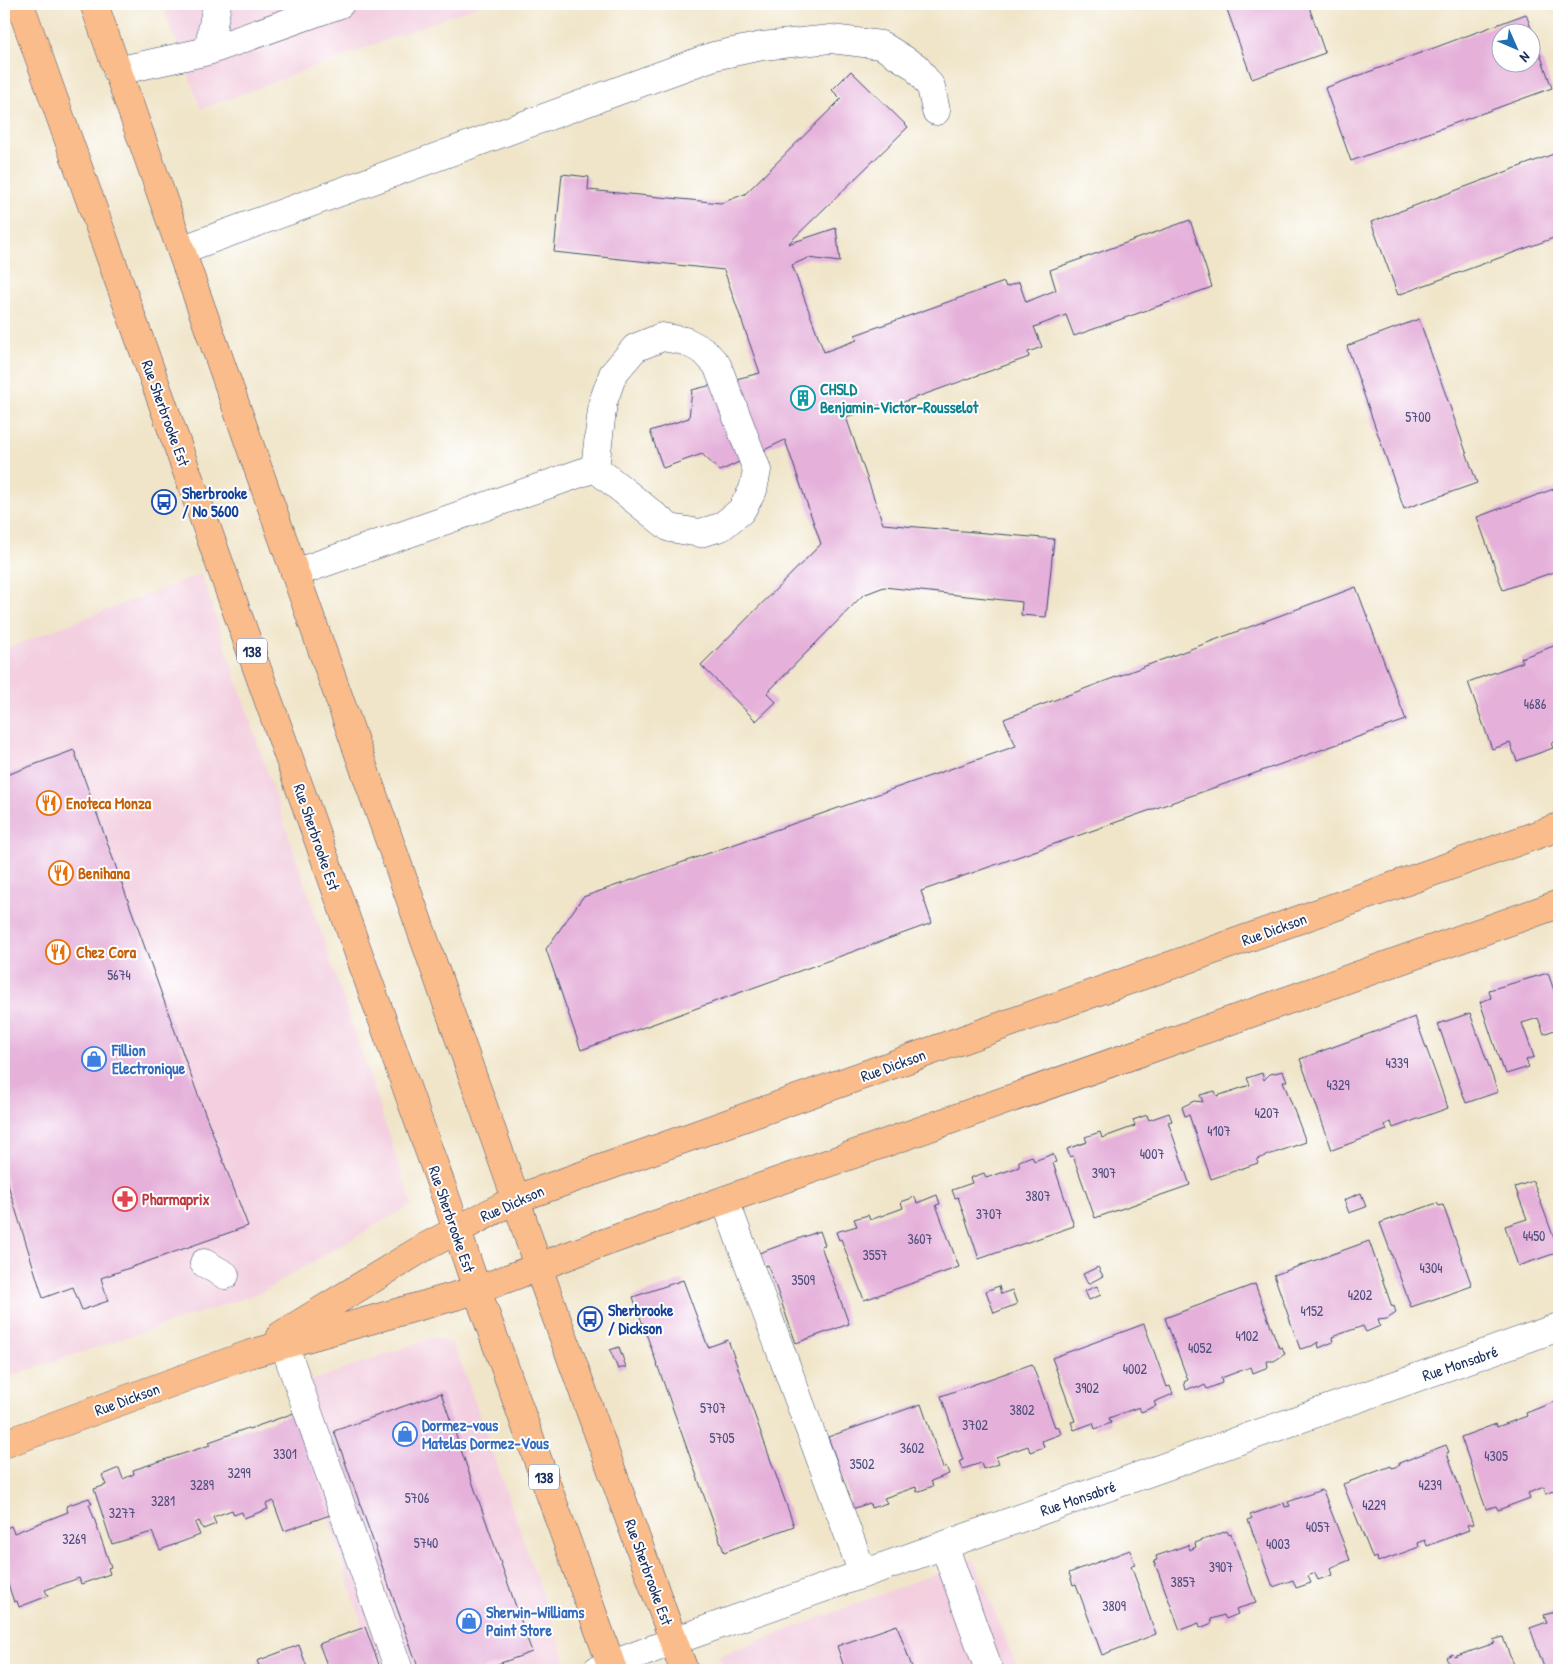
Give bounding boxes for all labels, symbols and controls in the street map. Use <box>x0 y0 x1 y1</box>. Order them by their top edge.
north arrow <box>1490 22 1540 72</box>
text: N <box>1516 48 1535 67</box>
street label: Rue Sherbrooke Est <box>137 357 196 470</box>
place label: CHSLD Benjamin-Victor-Rousselot <box>820 378 979 418</box>
building icon: CHSLD Benjamin-Victor-Rousselot <box>790 385 816 411</box>
house number: 5700 <box>1405 407 1431 426</box>
place label: Sherbrooke / No 5600 <box>182 482 248 522</box>
bus stop icon: Sherbrooke / No 5600 <box>151 489 177 515</box>
road number: 138 <box>237 638 267 664</box>
house number: 4686 <box>1524 694 1547 713</box>
street label: Rue Sherbrooke Est <box>288 781 346 894</box>
restaurant icon: Enoteca Monza <box>36 790 62 816</box>
place label: Enoteca Monza <box>66 792 152 814</box>
restaurant icon: Benihana <box>48 860 74 886</box>
place label: Benihana <box>78 862 131 884</box>
street label: Rue Dickson <box>1238 907 1310 951</box>
restaurant icon: Chez Cora <box>45 939 71 965</box>
place label: Chez Cora <box>76 941 137 963</box>
house number: 5674 <box>107 965 131 984</box>
place label: Fillion Electronique <box>111 1039 186 1080</box>
street label: Rue Dickson <box>857 1043 929 1087</box>
shop icon: Fillion Electronique <box>81 1046 107 1072</box>
house number: 4339 <box>1386 1053 1408 1072</box>
house number: 4329 <box>1326 1075 1350 1094</box>
house number: 4207 <box>1254 1103 1280 1122</box>
house number: 4107 <box>1207 1121 1231 1140</box>
house number: 4007 <box>1140 1144 1164 1163</box>
street label: Rue Sherbrooke Est <box>423 1163 481 1276</box>
house number: 3907 <box>1092 1163 1116 1182</box>
street label: Rue Dickson <box>477 1179 547 1227</box>
pharmacy icon: Pharmaprix <box>112 1186 138 1212</box>
house number: 3807 <box>1025 1186 1051 1205</box>
place label: Pharmaprix <box>142 1188 210 1211</box>
house number: 3707 <box>976 1204 1002 1223</box>
house number: 4450 <box>1523 1226 1545 1245</box>
house number: 3607 <box>907 1229 933 1248</box>
house number: 3557 <box>862 1245 888 1264</box>
house number: 4304 <box>1419 1258 1443 1277</box>
house number: 3509 <box>791 1270 815 1289</box>
house number: 4202 <box>1348 1285 1373 1304</box>
place label: Sherbrooke / Dickson <box>608 1299 674 1339</box>
house number: 4152 <box>1301 1301 1324 1320</box>
bus stop icon: Sherbrooke / Dickson <box>577 1306 603 1332</box>
house number: 4102 <box>1235 1326 1259 1345</box>
house number: 4052 <box>1188 1338 1212 1357</box>
street label: Rue Monsabré <box>1419 1340 1501 1386</box>
house number: 4002 <box>1123 1359 1148 1378</box>
street label: Rue Dickson <box>91 1377 163 1421</box>
house number: 3902 <box>1075 1378 1100 1397</box>
house number: 5707 <box>700 1398 726 1417</box>
house number: 3802 <box>1009 1400 1035 1419</box>
place label: Dormez-vous Matelas Dormez-Vous <box>422 1414 550 1454</box>
house number: 3702 <box>962 1415 988 1434</box>
shop icon: Dormez-vous Matelas Dormez-Vous <box>392 1421 418 1447</box>
house number: 5705 <box>709 1428 735 1447</box>
house number: 3602 <box>900 1438 925 1457</box>
house number: 3301 <box>273 1444 297 1463</box>
house number: 4305 <box>1484 1446 1508 1465</box>
house number: 3502 <box>849 1454 875 1473</box>
house number: 3299 <box>227 1463 251 1482</box>
road number: 138 <box>529 1464 559 1490</box>
house number: 3289 <box>190 1475 214 1494</box>
street label: Rue Monsabré <box>1037 1475 1119 1521</box>
house number: 4239 <box>1418 1475 1442 1494</box>
house number: 5706 <box>405 1488 430 1507</box>
house number: 3281 <box>151 1491 175 1510</box>
house number: 4229 <box>1362 1495 1386 1514</box>
house number: 3277 <box>109 1503 135 1522</box>
street label: Rue Sherbrooke Est <box>620 1516 679 1629</box>
house number: 4057 <box>1306 1517 1330 1536</box>
house number: 3269 <box>62 1529 86 1548</box>
house number: 5740 <box>414 1533 438 1552</box>
house number: 4003 <box>1266 1534 1290 1553</box>
house number: 3907 <box>1209 1557 1233 1576</box>
house number: 3857 <box>1170 1572 1196 1591</box>
house number: 3809 <box>1102 1596 1126 1615</box>
place label: Sherwin-Williams Paint Store <box>486 1601 585 1641</box>
shop icon: Sherwin-Williams Paint Store <box>456 1608 482 1634</box>

